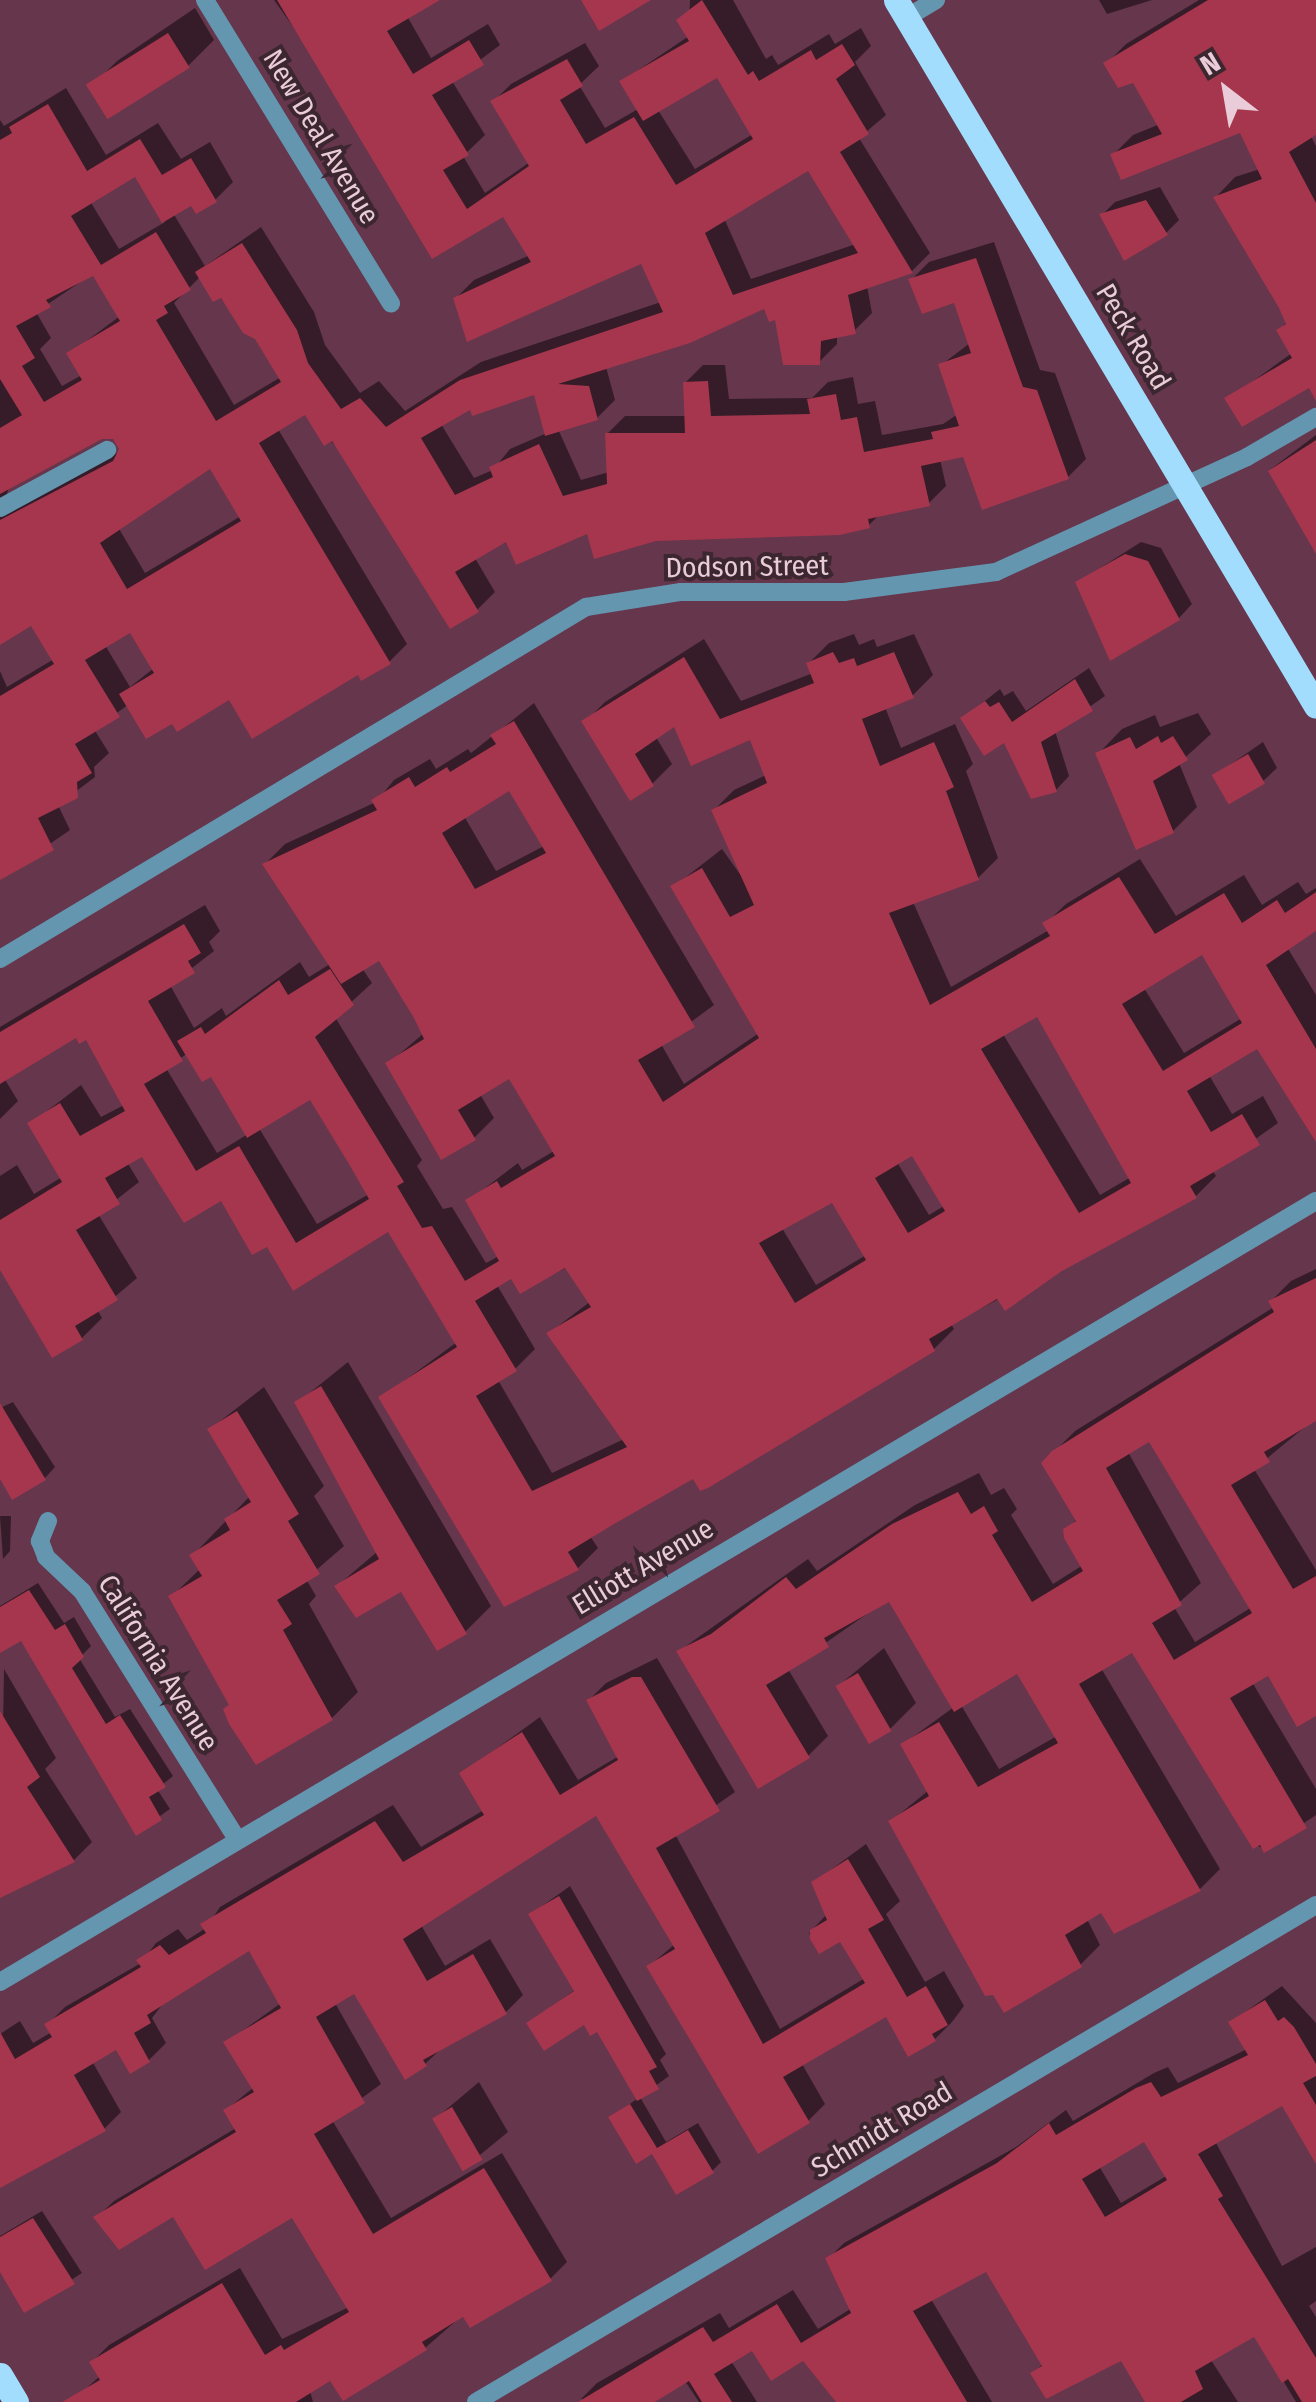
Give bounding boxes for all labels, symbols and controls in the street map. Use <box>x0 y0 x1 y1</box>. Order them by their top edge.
north arrow <box>1176 40 1276 140</box>
street label: New Deal Avenue <box>256 44 386 230</box>
text: N <box>1195 45 1226 82</box>
street label: Peck Road <box>1088 278 1178 396</box>
street label: Dodson Street <box>665 549 829 585</box>
street label: Elliott Avenue <box>566 1512 720 1622</box>
street label: California Avenue <box>91 1569 225 1757</box>
street label: Schmidt Road <box>806 2075 958 2185</box>

